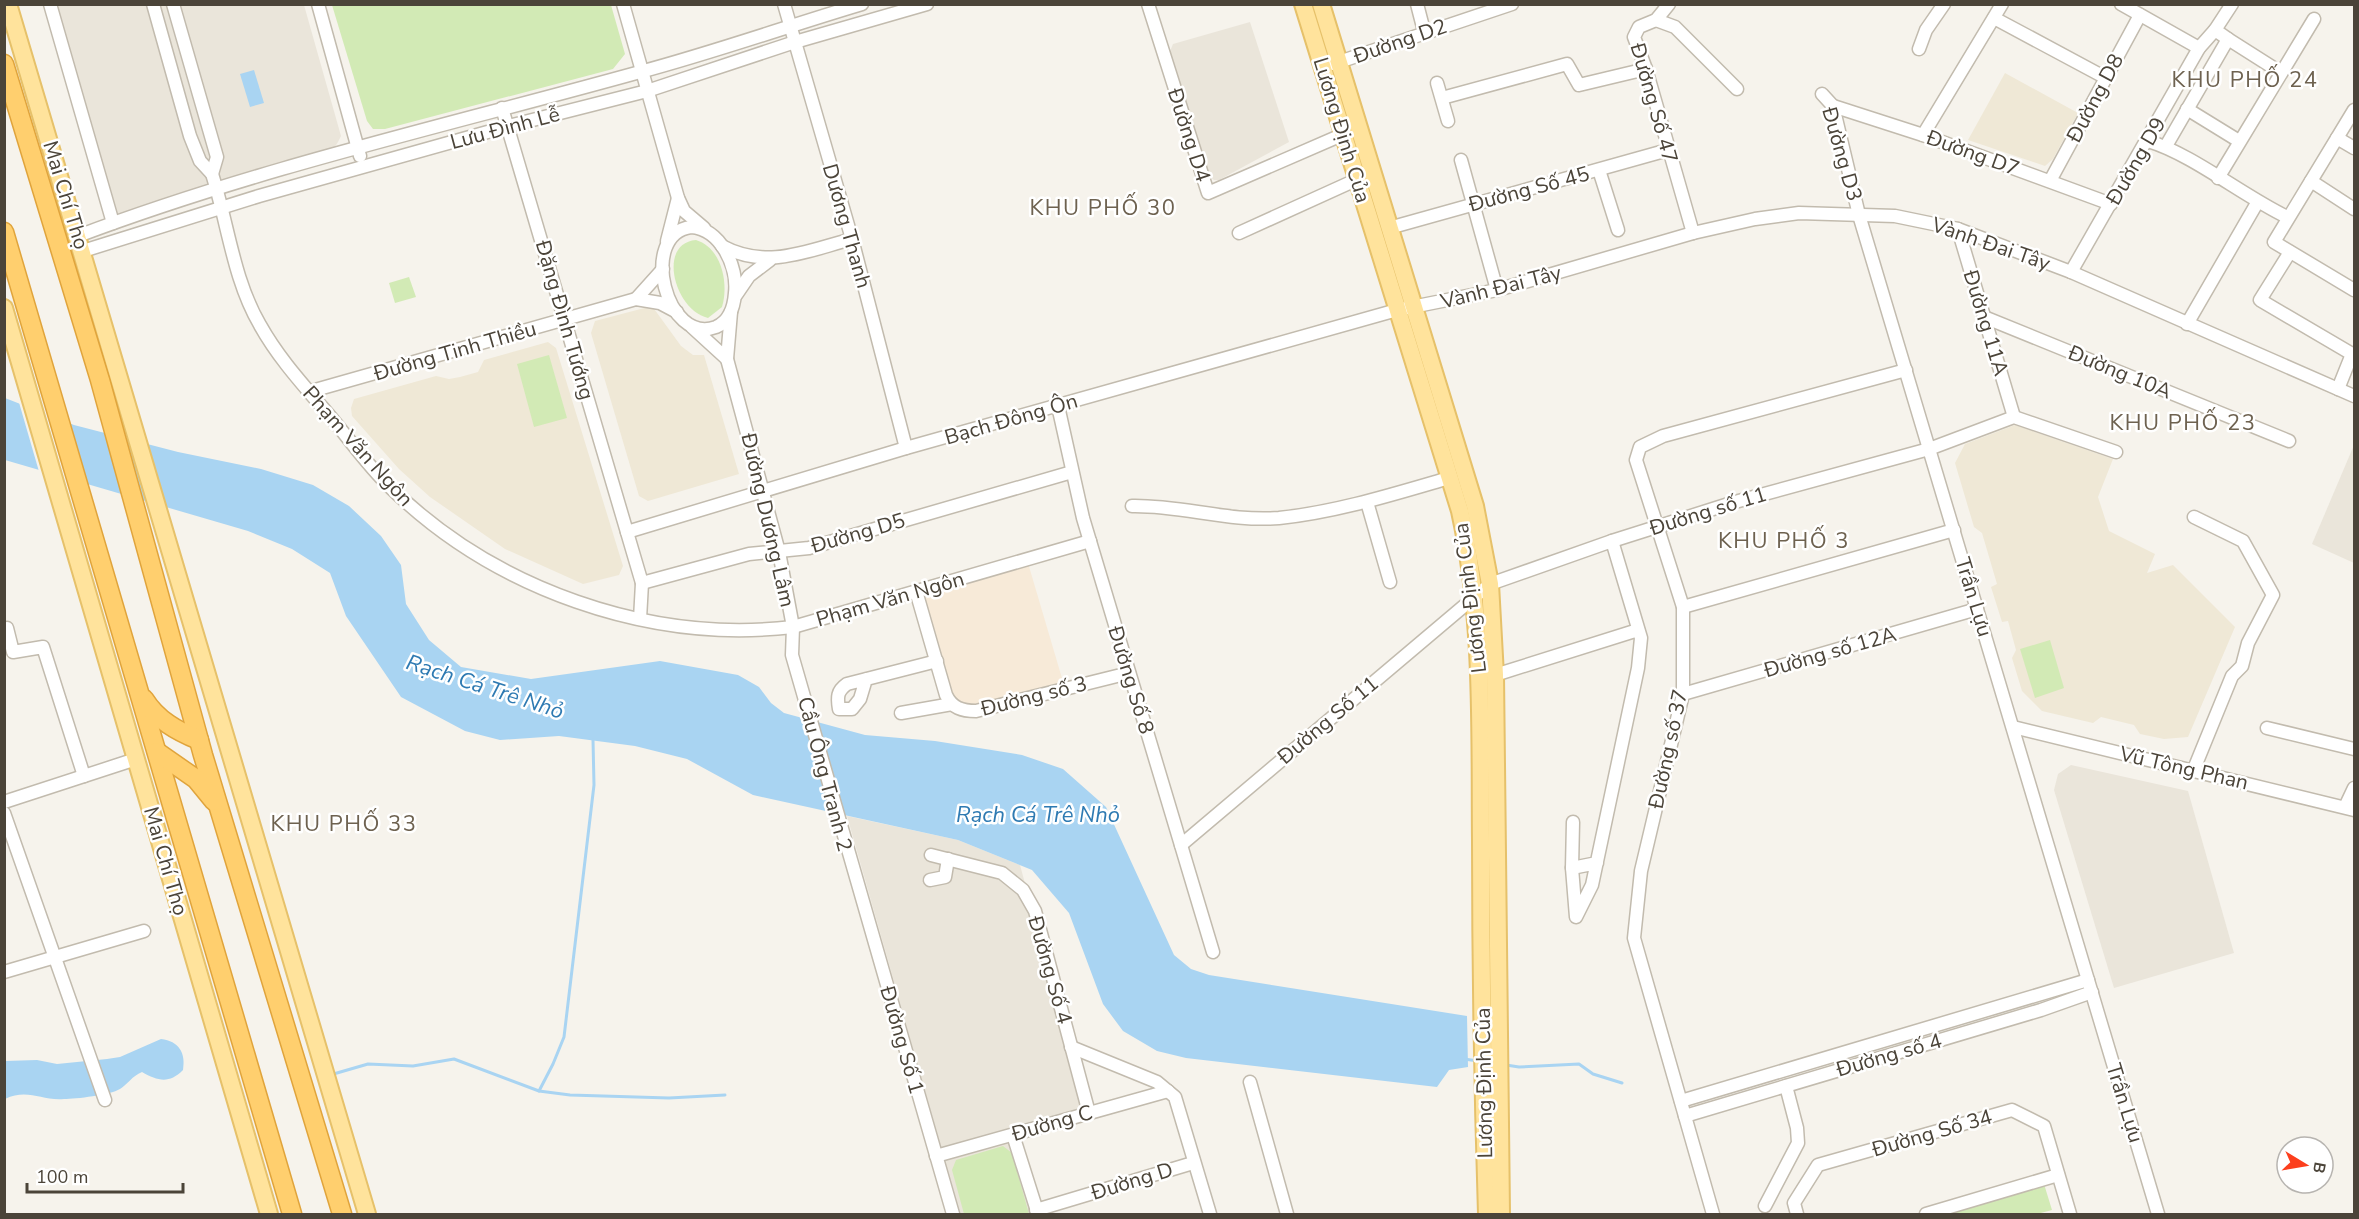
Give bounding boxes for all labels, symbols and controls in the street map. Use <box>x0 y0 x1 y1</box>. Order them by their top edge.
street label: Đường D2 <box>1349 12 1450 70</box>
street label: Đường Số 47 <box>1623 39 1685 166</box>
street label: Đường D8 <box>2059 49 2130 148</box>
street label: Lương Định Của <box>1307 54 1377 206</box>
district label: KHU PHỐ 24 <box>2172 64 2318 95</box>
street label: Đường D4 <box>1160 84 1217 185</box>
street label: Lưu Đình Lễ <box>447 100 563 156</box>
street label: Đường D3 <box>1815 103 1869 204</box>
street label: Đường D9 <box>2099 112 2172 211</box>
street label: Đường D7 <box>1922 123 2023 183</box>
street label: Mai Chí Thọ <box>36 137 96 253</box>
street label: Đường Số 45 <box>1465 159 1592 219</box>
street label: Dương Thanh <box>816 161 878 291</box>
district label: KHU PHỐ 30 <box>1030 192 1176 223</box>
street label: Vành Đai Tây <box>1927 210 2054 277</box>
street label: Đặng Đình Tướng <box>529 236 601 403</box>
street label: Vành Đai Tây <box>1437 258 1564 316</box>
street label: Đường 11A <box>1956 266 2015 379</box>
street label: Đường Tinh Thiều <box>370 314 540 388</box>
street label: Đường 10A <box>2063 338 2176 405</box>
street label: Phạm Văn Ngôn <box>296 380 420 512</box>
street label: Bạch Đông Ôn <box>941 387 1081 451</box>
district label: KHU PHỐ 23 <box>2110 407 2256 438</box>
street label: Đường Dương Lâm <box>734 429 802 610</box>
street label: Đường số 11 <box>1645 480 1770 542</box>
street label: Đường D5 <box>807 506 908 560</box>
street label: Lương Định Của <box>1447 521 1493 675</box>
district label: KHU PHỐ 3 <box>1718 525 1850 556</box>
street label: Trần Lựu <box>1949 554 1999 640</box>
street label: Phạm Văn Ngôn <box>813 564 967 634</box>
street label: Đường số 12A <box>1760 620 1899 685</box>
street label: Đường Số 8 <box>1101 622 1161 737</box>
water label: Rạch Cá Trê Nhỏ <box>402 647 568 727</box>
street label: Đường số 3 <box>977 669 1090 723</box>
street label: Đường Số 11 <box>1271 669 1384 771</box>
street label: Đường số 37 <box>1642 687 1694 812</box>
street label: Cầu Ông Tranh 2 <box>791 693 859 855</box>
street label: Vũ Tông Phan <box>2116 739 2251 796</box>
water label: Rạch Cá Trê Nhỏ <box>956 800 1120 830</box>
street label: Mai Chí Thọ <box>137 803 195 919</box>
district label: KHU PHỐ 33 <box>271 808 417 839</box>
street label: Đường Số 4 <box>1021 912 1079 1027</box>
street label: Đường Số 1 <box>873 982 931 1097</box>
street label: Lương Định Của <box>1469 1007 1499 1159</box>
street label: Đường số 4 <box>1832 1027 1945 1084</box>
street label: Trần Lựu <box>2100 1060 2150 1146</box>
street label: Đường C <box>1007 1098 1096 1148</box>
street label: Đường Số 34 <box>1868 1102 1995 1164</box>
north arrow <box>2275 1135 2335 1195</box>
street label: Đường D <box>1087 1155 1176 1207</box>
scale bar <box>27 1156 183 1194</box>
text: B <box>2307 1160 2331 1175</box>
text: 100 m <box>36 1165 88 1189</box>

